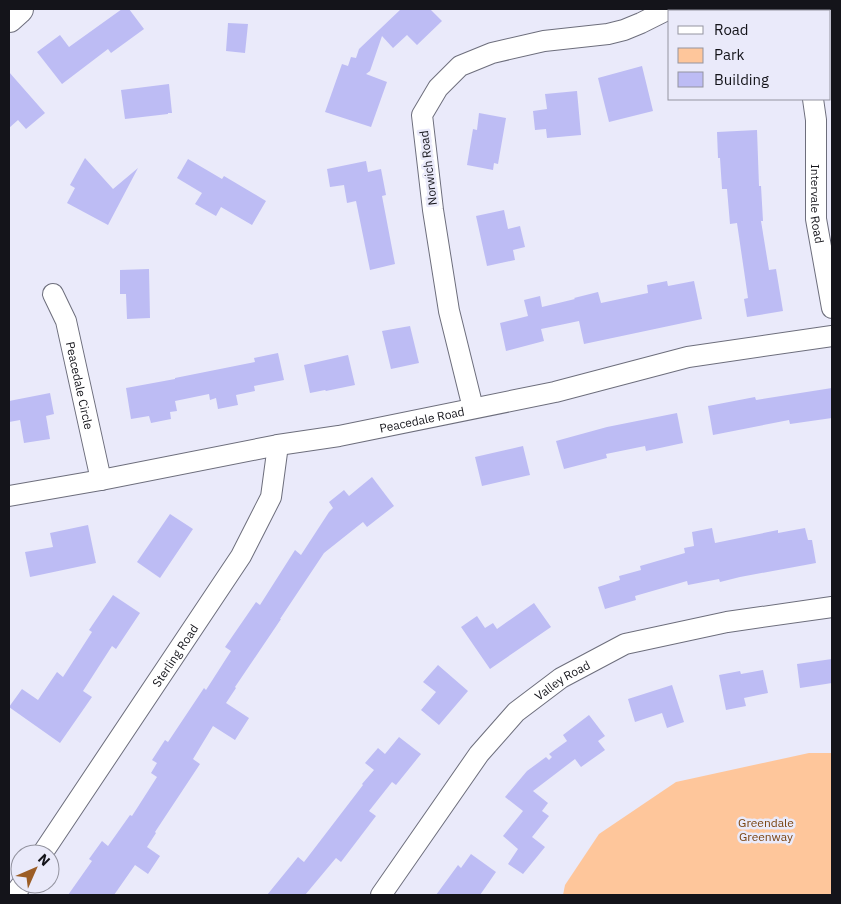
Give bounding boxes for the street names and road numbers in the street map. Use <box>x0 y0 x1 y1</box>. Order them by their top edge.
street label: Norwich Road <box>416 130 440 206</box>
street label: Intervale Road <box>808 164 828 244</box>
street label: Peacedale Circle <box>63 340 97 431</box>
street label: Peacedale Road <box>378 403 466 435</box>
street label: Sterling Road <box>148 621 201 689</box>
street label: Valley Road <box>531 657 592 703</box>

